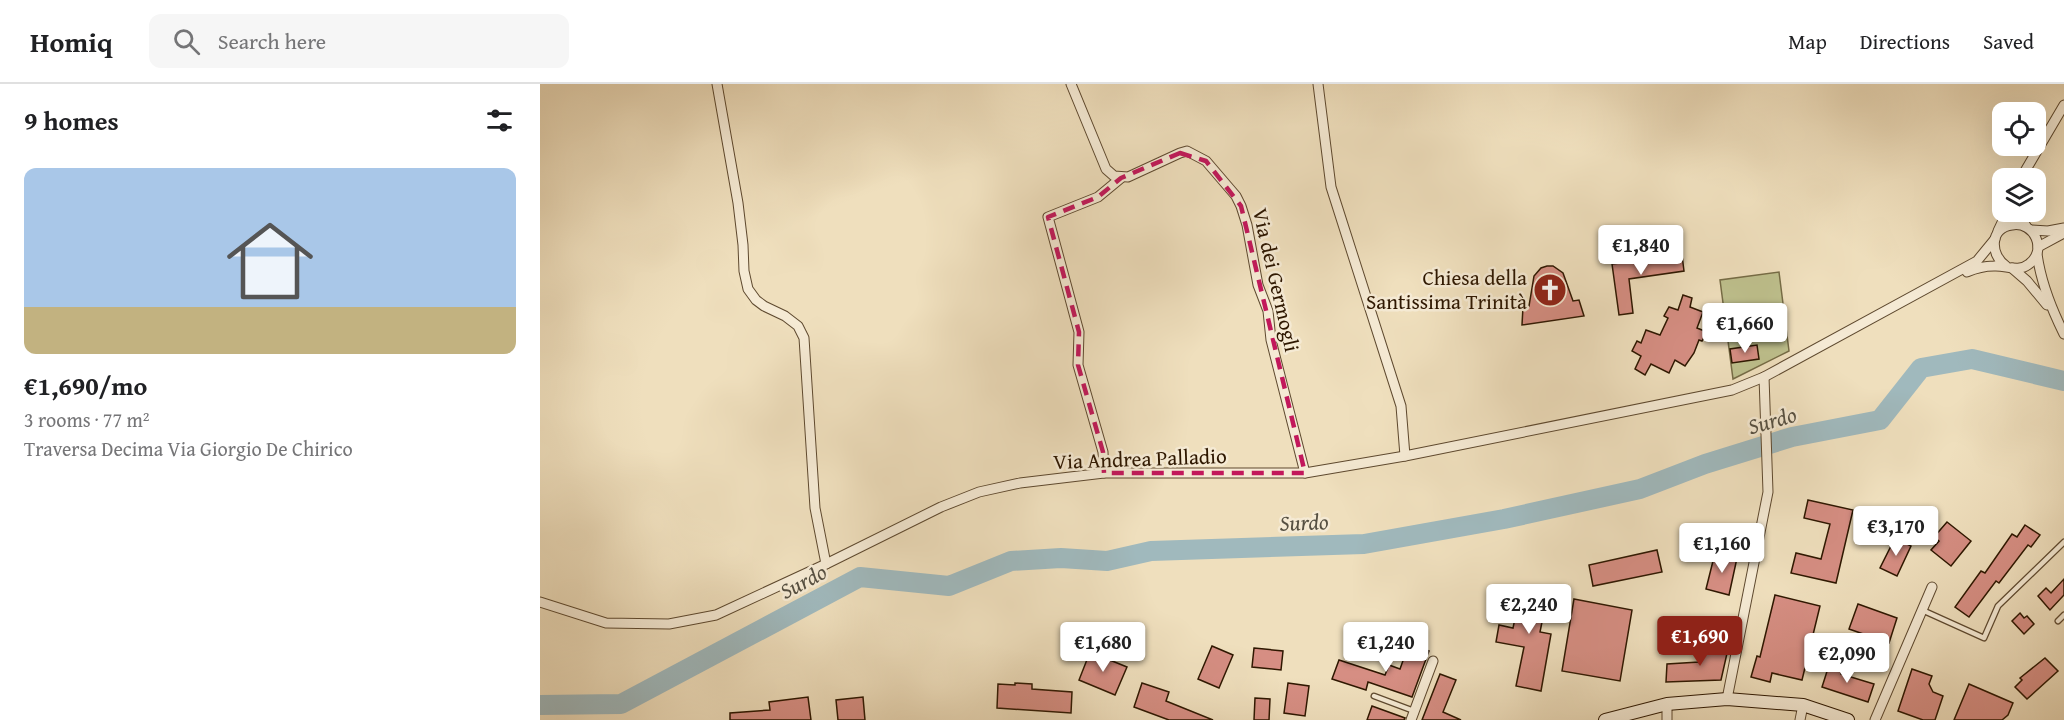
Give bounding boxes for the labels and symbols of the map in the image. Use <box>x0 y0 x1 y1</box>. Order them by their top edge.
street label: Via dei Germogli <box>1245 205 1308 355</box>
pin: €1,840 <box>1592 225 1690 276</box>
place label: Chiesa della Santissima Trinità <box>1366 262 1527 317</box>
church icon: Chiesa della Santissima Trinità <box>1532 272 1568 308</box>
pin: €1,660 <box>1696 303 1794 354</box>
water label: Surdo <box>1744 398 1800 442</box>
street label: Via Andrea Palladio <box>1053 440 1227 477</box>
water label: Surdo <box>1279 505 1329 539</box>
pin: €3,170 <box>1847 506 1945 557</box>
pin: €1,160 <box>1673 523 1771 574</box>
water label: Surdo <box>774 555 832 607</box>
pin: €2,240 <box>1480 584 1578 635</box>
pin: €1,690 <box>1651 616 1749 667</box>
pin: €1,680 <box>1054 622 1152 673</box>
pin: €1,240 <box>1337 622 1435 673</box>
pin: €2,090 <box>1798 633 1896 684</box>

